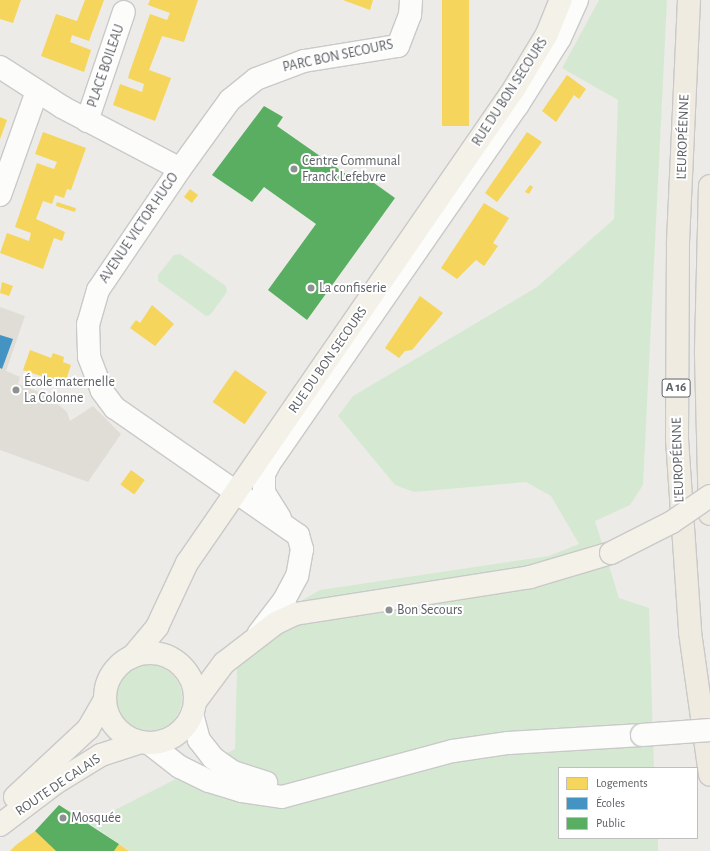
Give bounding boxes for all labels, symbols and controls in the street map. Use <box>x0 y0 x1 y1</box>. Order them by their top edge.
street label: PLACE BOILEAU <box>84 22 128 110</box>
street label: RUE DU BON SECOURS <box>469 35 551 149</box>
street label: PARC BON SECOURS <box>281 36 395 76</box>
street label: L'EUROPÉENNE <box>673 94 693 180</box>
place label: Centre Communal Franck Lefebvre <box>302 153 401 186</box>
marker: Centre Communal Franck Lefebvre <box>289 164 299 174</box>
street label: AVENUE VICTOR HUGO <box>96 170 182 286</box>
place label: La confiserie <box>319 280 387 296</box>
marker: La confiserie <box>306 283 316 293</box>
street label: RUE DU BON SECOURS <box>285 304 371 416</box>
place label: École maternelle La Colonne <box>24 374 115 406</box>
road number: A 16 <box>661 377 691 399</box>
marker: École maternelle La Colonne <box>11 385 21 395</box>
street label: L'EUROPÉENNE <box>668 417 688 503</box>
place label: Bon Secours <box>397 602 462 618</box>
marker: Bon Secours <box>384 605 394 615</box>
street label: ROUTE DE CALAIS <box>12 750 104 820</box>
legend <box>558 767 698 839</box>
text: Logements <box>596 777 648 789</box>
text: Écoles <box>596 797 625 809</box>
place label: Mosquée <box>71 810 121 826</box>
marker: Mosquée <box>58 813 68 823</box>
text: Public <box>596 817 625 829</box>

